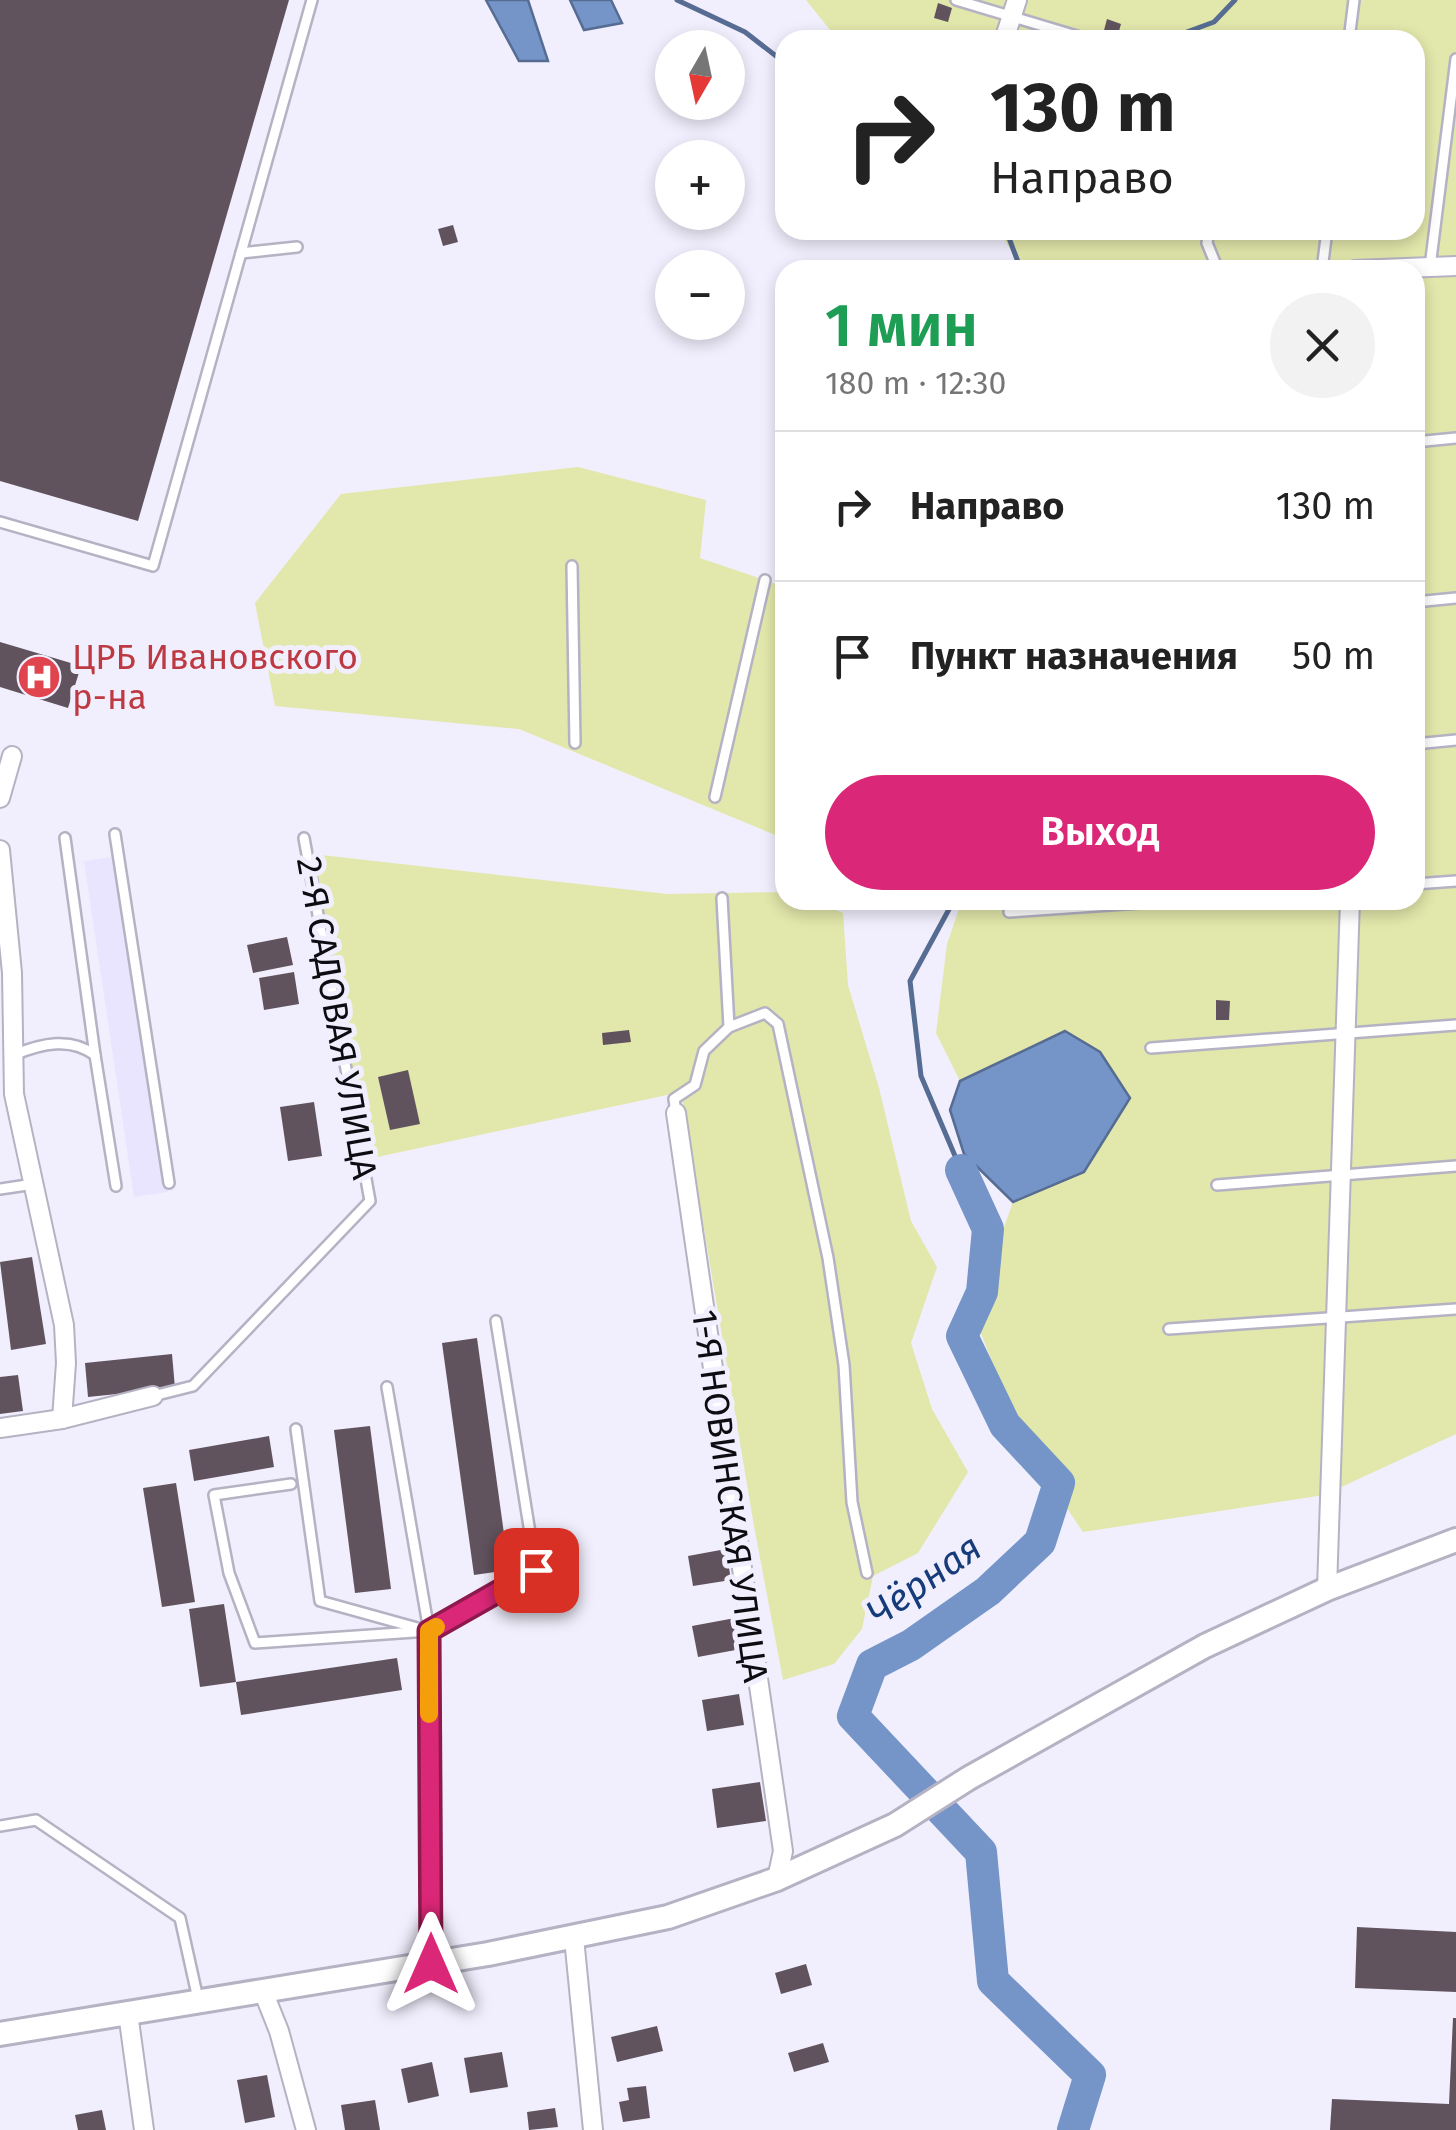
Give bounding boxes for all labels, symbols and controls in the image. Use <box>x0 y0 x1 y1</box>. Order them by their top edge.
north arrow <box>655 30 745 120</box>
map controls <box>655 30 745 340</box>
text: 130 m <box>990 66 1176 150</box>
icon: right <box>825 70 955 200</box>
button: + <box>655 140 745 230</box>
text: Направо <box>990 151 1174 205</box>
button: − <box>655 250 745 340</box>
text: 1 мин <box>825 290 978 362</box>
button: close <box>1270 293 1375 398</box>
text: 180 m · 12:30 <box>825 364 1006 402</box>
icon: right <box>825 479 880 534</box>
text: Направо <box>910 483 1064 529</box>
text: 130 m <box>1276 483 1375 529</box>
icon: arrive <box>825 629 880 684</box>
text: Пункт назначения <box>910 633 1238 679</box>
text: 50 m <box>1292 633 1375 679</box>
place label: ЦРБ Ивановского р-на <box>72 636 358 718</box>
hospital icon: ЦРБ Ивановского р-на <box>16 654 62 700</box>
button: Выход <box>825 775 1375 890</box>
street label: 2-Я САДОВАЯ УЛИЦА <box>288 853 386 1183</box>
street label: 1-Я НОВИНСКАЯ УЛИЦА <box>683 1307 777 1685</box>
water label: Чёрная <box>858 1524 990 1636</box>
pin <box>494 1528 579 1613</box>
icon: arrive <box>509 1543 564 1598</box>
position arrow <box>379 1912 483 2016</box>

